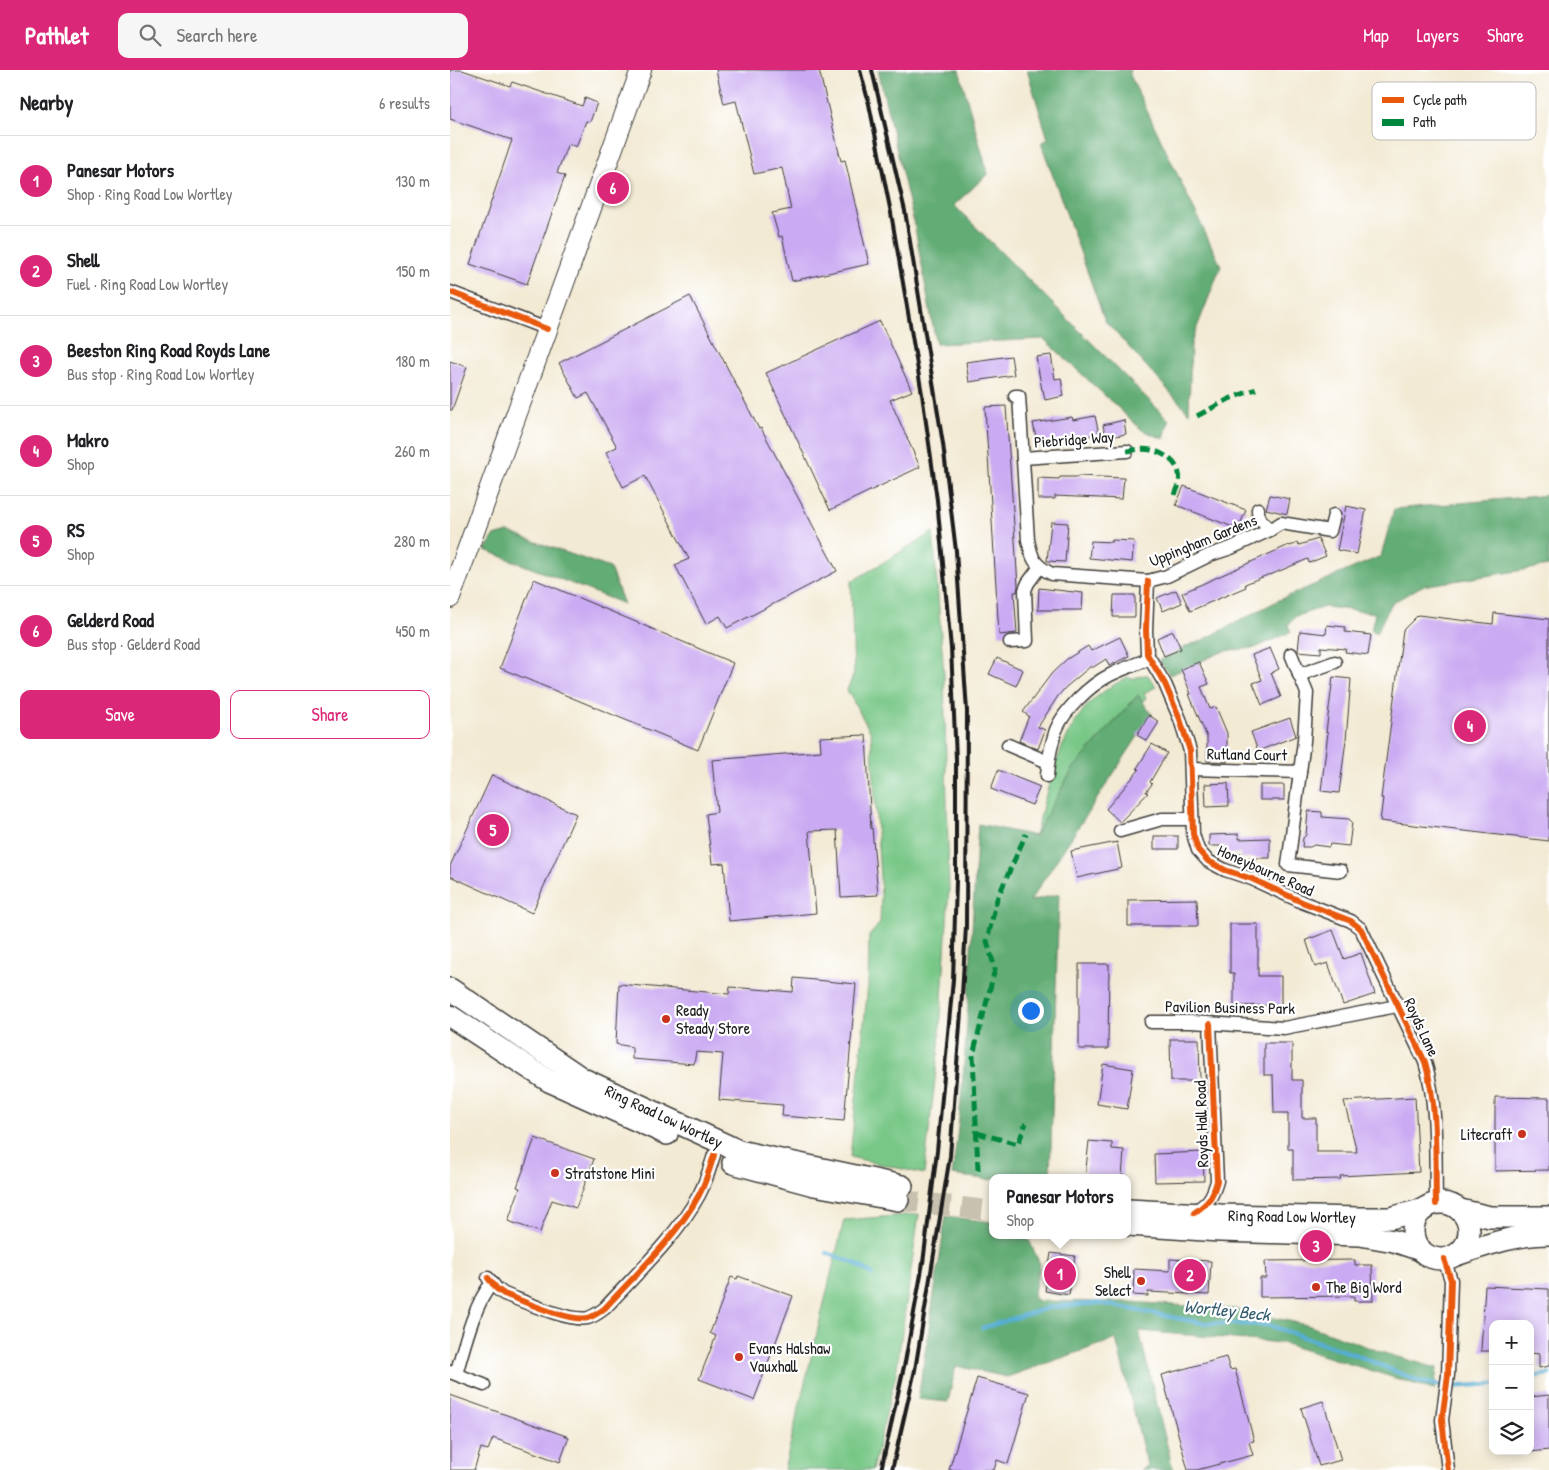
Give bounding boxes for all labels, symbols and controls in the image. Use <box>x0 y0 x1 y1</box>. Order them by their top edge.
search box <box>118 13 468 58</box>
text: Pathlet <box>25 19 88 51</box>
icon: search <box>136 21 164 49</box>
text: Search here <box>176 22 258 48</box>
text: Map <box>1363 23 1389 48</box>
text: Layers <box>1417 23 1459 48</box>
text: Share <box>1487 23 1524 48</box>
legend <box>1372 82 1536 140</box>
text: Nearby <box>20 88 73 117</box>
text: Cycle path <box>1413 90 1467 110</box>
text: 6 results <box>379 92 430 114</box>
text: Path <box>1413 112 1436 131</box>
text: Panesar Motors <box>67 157 174 183</box>
pin: 6 <box>597 169 629 207</box>
text: 1 <box>33 170 39 192</box>
text: 130 m <box>395 170 430 192</box>
text: Shop · Ring Road Low Wortley <box>67 183 233 205</box>
text: Shell <box>67 247 99 273</box>
text: 2 <box>32 260 40 282</box>
text: 150 m <box>396 260 430 282</box>
text: Fuel · Ring Road Low Wortley <box>67 273 228 295</box>
text: Beeston Ring Road Royds Lane <box>67 337 270 363</box>
text: 3 <box>32 350 40 372</box>
text: 180 m <box>396 350 430 372</box>
text: Bus stop · Ring Road Low Wortley <box>67 363 255 385</box>
street label: Piebridge Way <box>1033 425 1115 453</box>
text: Makro <box>67 427 109 453</box>
text: 4 <box>33 440 39 462</box>
text: 260 m <box>394 440 430 462</box>
text: Shop <box>67 453 94 475</box>
street label: Uppingham Gardens <box>1146 508 1260 572</box>
text: RS <box>67 517 84 543</box>
text: 5 <box>33 530 39 552</box>
text: 280 m <box>394 530 430 552</box>
text: Shop <box>67 543 94 565</box>
text: Gelderd Road <box>67 607 154 633</box>
text: 6 <box>33 620 39 642</box>
text: 450 m <box>396 620 430 642</box>
text: Bus stop · Gelderd Road <box>67 633 200 655</box>
button: Save <box>20 690 220 739</box>
button: Share <box>230 690 430 739</box>
pin: 4 <box>1454 707 1486 745</box>
street label: Rutland Court <box>1207 742 1288 766</box>
pin: 5 <box>477 811 509 849</box>
street label: Honeybourne Road <box>1214 839 1318 901</box>
street label: Royds Lane <box>1399 994 1445 1060</box>
street label: Pavilion Business Park <box>1165 995 1295 1019</box>
your location <box>1018 998 1044 1024</box>
place label: Ready Steady Store <box>676 999 751 1039</box>
marker: Ready Steady Store <box>660 1013 672 1025</box>
street label: Ring Road Low Wortley <box>602 1079 727 1153</box>
street label: Royds Hall Road <box>1188 1080 1214 1168</box>
place label: Litecraft <box>1461 1123 1512 1145</box>
marker: Litecraft <box>1516 1128 1528 1140</box>
place label: Stratstone Mini <box>565 1162 655 1184</box>
marker: Stratstone Mini <box>549 1167 561 1179</box>
popup <box>989 1174 1131 1239</box>
text: Panesar Motors <box>1007 1183 1113 1209</box>
street label: Ring Road Low Wortley <box>1228 1204 1356 1228</box>
text: Shop <box>1007 1209 1034 1231</box>
pin: 3 <box>1300 1227 1332 1265</box>
pin: 1 <box>1044 1255 1076 1293</box>
pin: 2 <box>1174 1256 1206 1294</box>
place label: Shell Select <box>1095 1261 1131 1301</box>
marker: Shell Select <box>1135 1275 1147 1287</box>
place label: The Big Word <box>1326 1276 1401 1298</box>
marker: The Big Word <box>1310 1281 1322 1293</box>
water label: Wortley Beck <box>1183 1293 1273 1327</box>
map controls <box>1489 1320 1534 1455</box>
button: + <box>1489 1320 1534 1365</box>
place label: Evans Halshaw Vauxhall <box>749 1337 830 1377</box>
marker: Evans Halshaw Vauxhall <box>733 1351 745 1363</box>
button: − <box>1489 1365 1534 1410</box>
button: layers <box>1489 1410 1534 1455</box>

